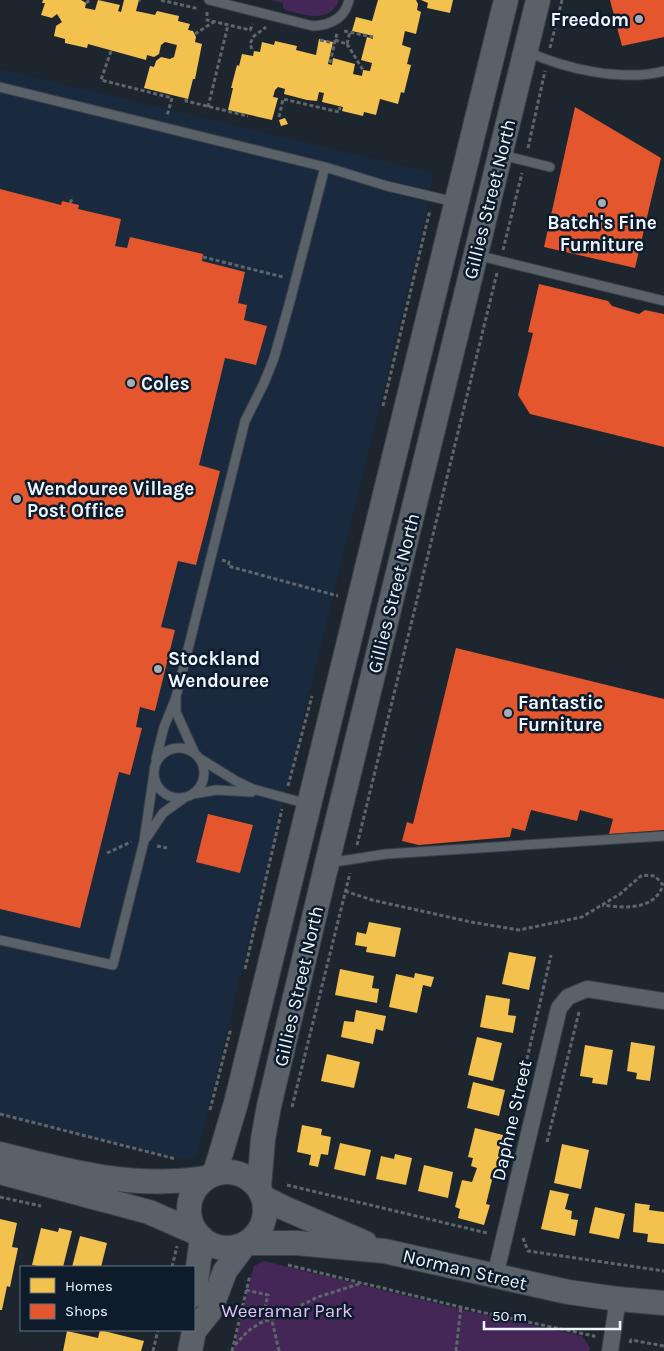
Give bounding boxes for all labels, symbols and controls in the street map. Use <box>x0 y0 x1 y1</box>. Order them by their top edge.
place label: Freedom <box>551 9 629 31</box>
marker: Freedom <box>633 13 645 25</box>
street label: Gillies Street North <box>459 117 520 281</box>
marker: Batch's Fine Furniture <box>596 197 608 209</box>
place label: Batch's Fine Furniture <box>547 212 657 256</box>
place label: Coles <box>141 373 190 395</box>
marker: Coles <box>125 377 137 389</box>
place label: Wendouree Village Post Office <box>27 478 194 522</box>
marker: Wendouree Village Post Office <box>11 493 23 505</box>
street label: Gillies Street North <box>363 511 424 675</box>
place label: Stockland Wendouree <box>168 648 269 692</box>
marker: Stockland Wendouree <box>152 663 164 675</box>
place label: Fantastic Furniture <box>518 692 603 736</box>
marker: Fantastic Furniture <box>502 707 514 719</box>
street label: Gillies Street North <box>270 904 328 1069</box>
street label: Daphne Street <box>487 1058 537 1183</box>
street label: Norman Street <box>401 1245 529 1295</box>
legend <box>20 1266 195 1331</box>
text: Homes <box>65 1277 113 1295</box>
scale bar <box>484 1298 620 1330</box>
park label: Weeramar Park <box>221 1300 353 1322</box>
text: Shops <box>65 1302 108 1320</box>
text: 50 m <box>492 1307 527 1325</box>

